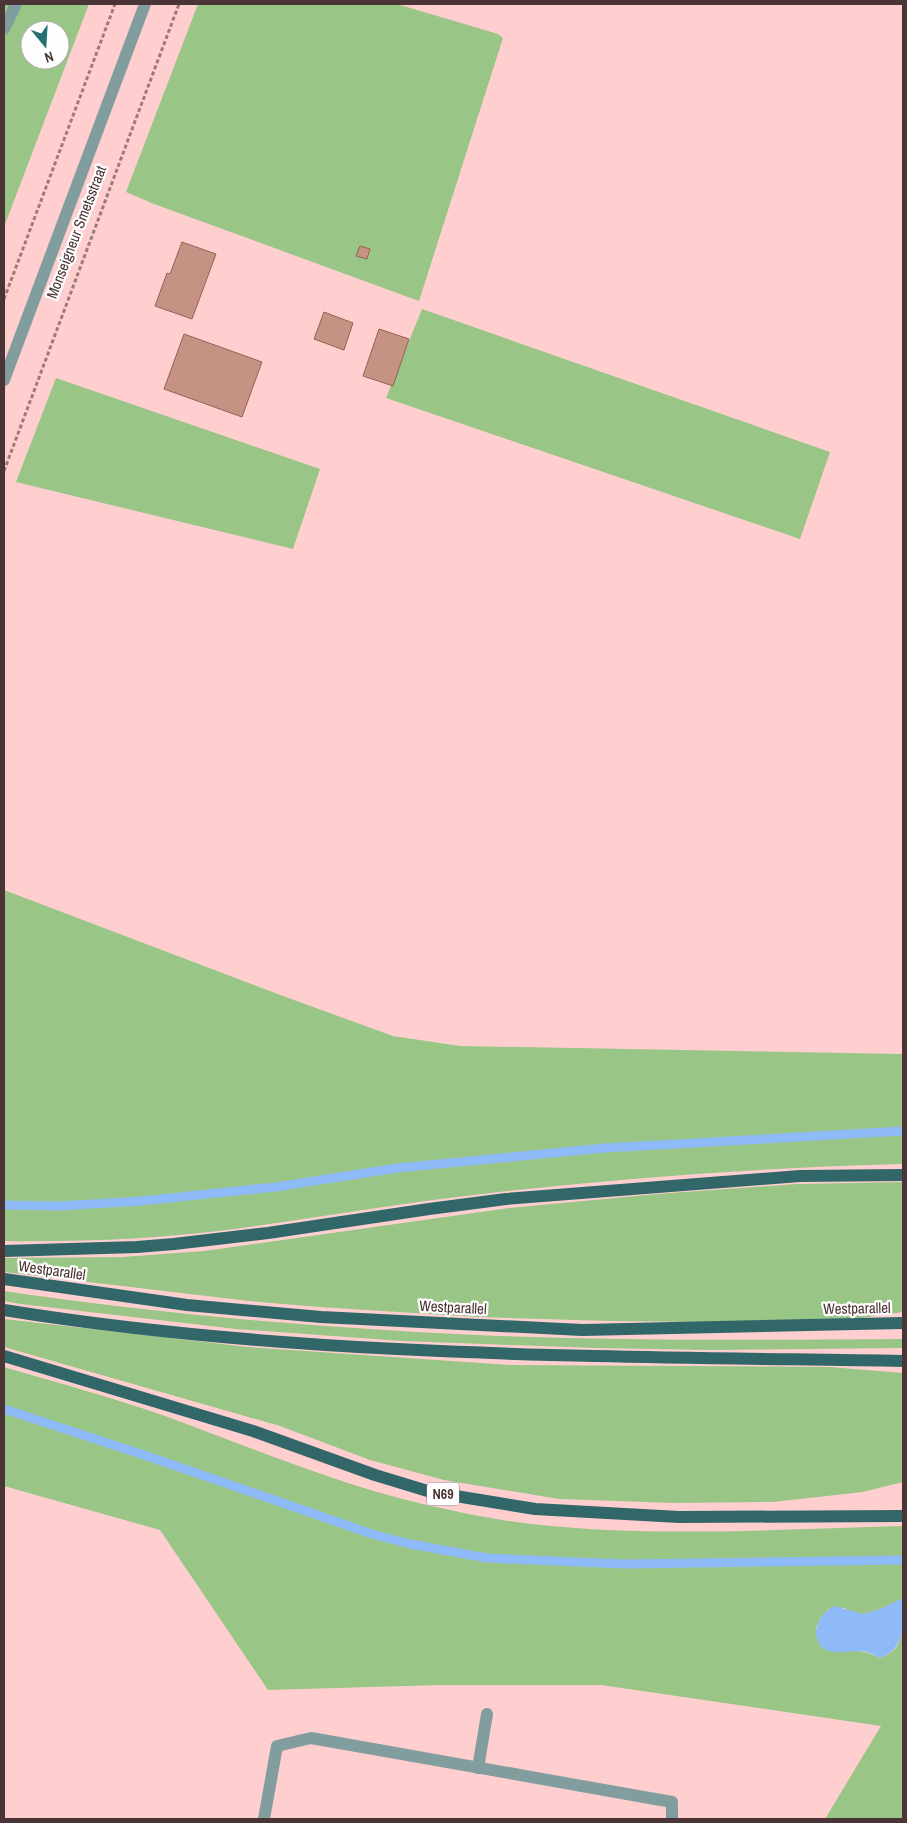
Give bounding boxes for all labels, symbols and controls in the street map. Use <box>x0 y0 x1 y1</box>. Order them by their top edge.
north arrow <box>20 20 70 70</box>
text: N <box>42 48 56 67</box>
street label: Monseigneur Smetsstraat <box>41 162 111 302</box>
street label: Westparallel <box>17 1255 87 1285</box>
street label: Westparallel <box>419 1295 487 1319</box>
street label: Westparallel <box>823 1297 891 1319</box>
road number: N69 <box>427 1482 459 1506</box>

